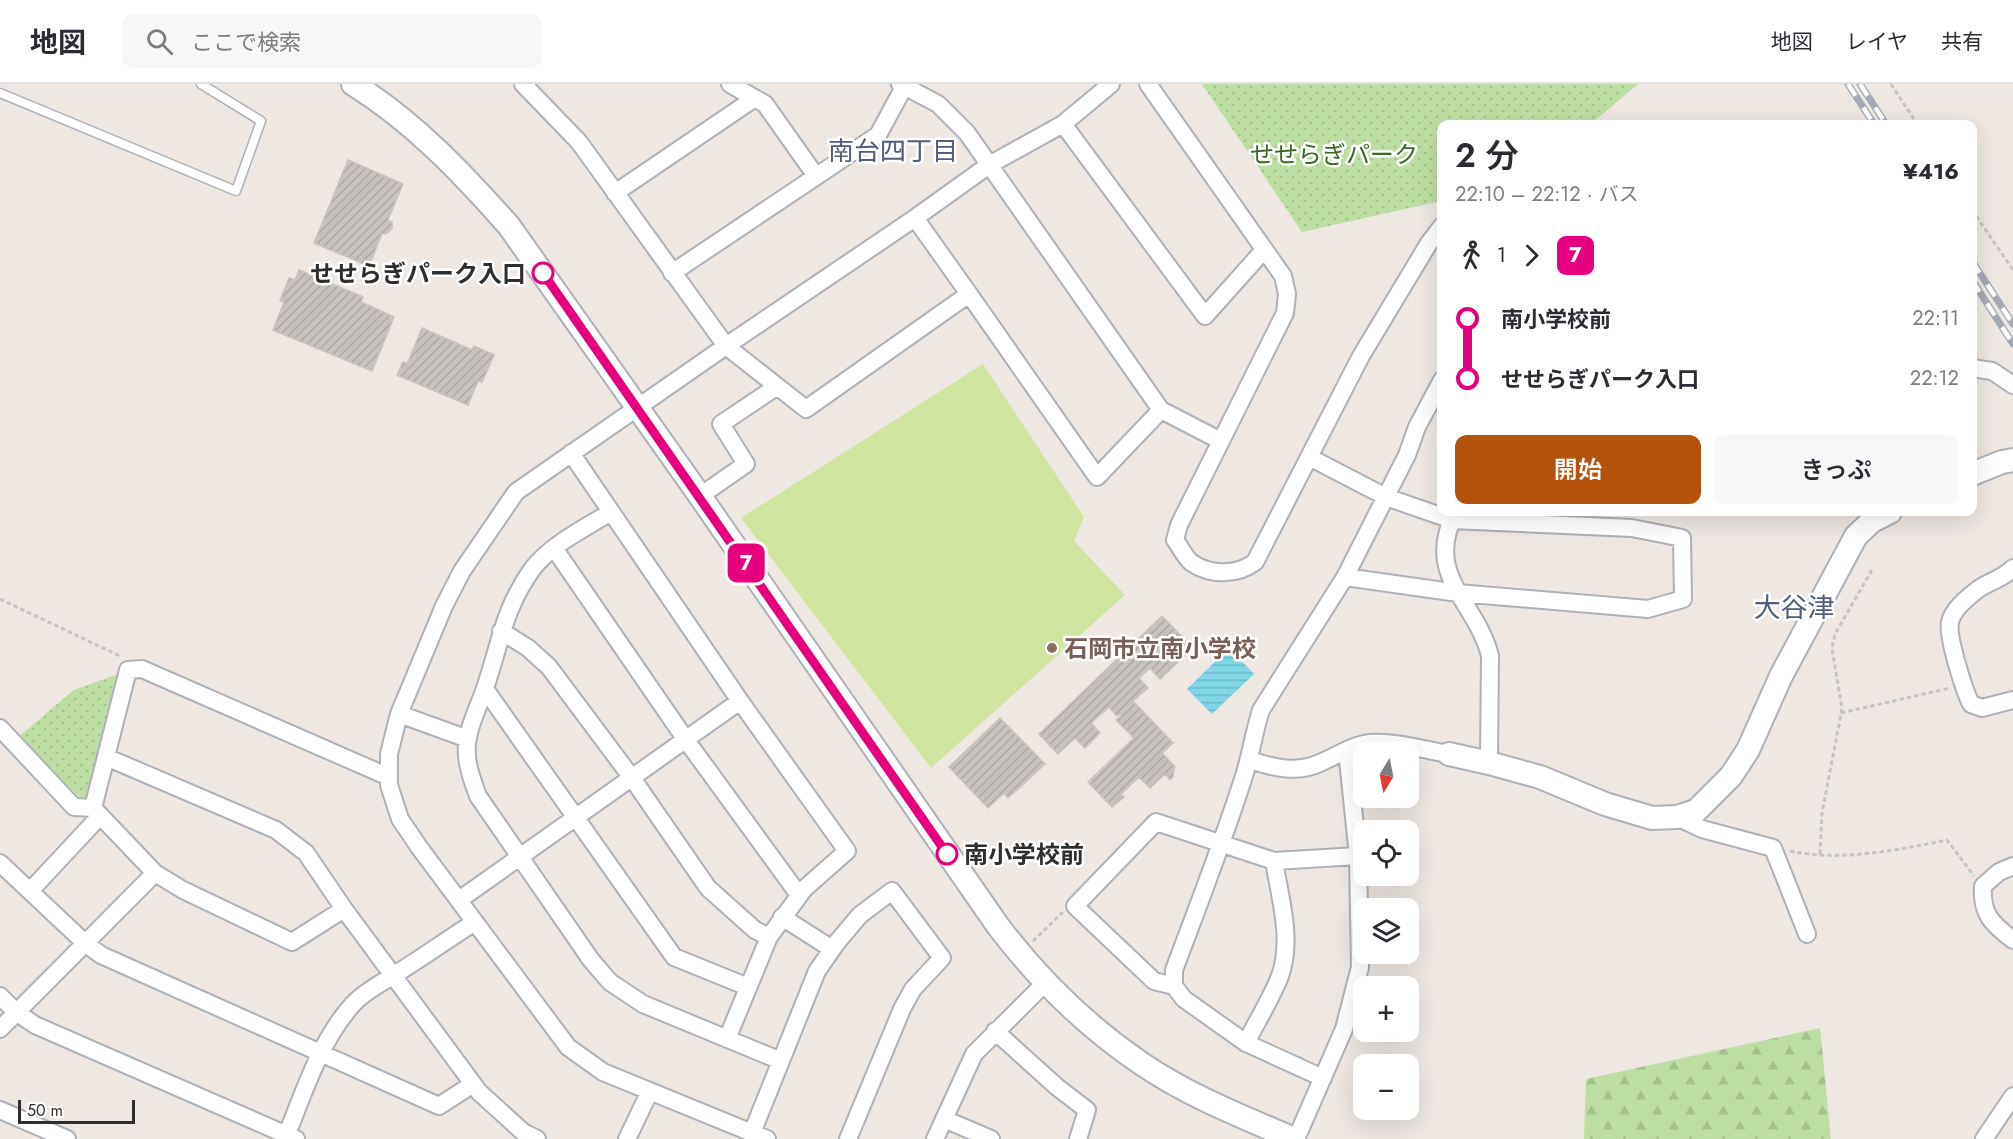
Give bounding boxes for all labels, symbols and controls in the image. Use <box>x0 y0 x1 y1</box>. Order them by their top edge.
search box <box>122 14 542 68</box>
text: 地図 <box>30 22 86 63</box>
icon: search <box>143 25 176 58</box>
text: ここで検索 <box>191 26 301 58</box>
text: 地図 <box>1771 27 1813 57</box>
text: レイヤ <box>1846 27 1908 57</box>
text: 共有 <box>1941 27 1983 57</box>
district label: 南台四丁目 <box>828 132 958 170</box>
text: 2 分 <box>1455 132 1519 179</box>
park label: せせらぎパーク <box>1250 137 1418 172</box>
text: ¥416 <box>1903 155 1959 187</box>
text: 22:10 – 22:12 · バス <box>1455 180 1639 209</box>
icon: walk <box>1455 239 1488 272</box>
icon: forward <box>1515 239 1548 272</box>
text: 7 <box>1569 240 1582 270</box>
text: 1 <box>1497 241 1506 270</box>
place label: せせらぎパーク入口 <box>310 256 526 291</box>
marker: せせらぎパーク入口 <box>532 262 554 284</box>
text: 南小学校前 <box>1501 303 1611 335</box>
text: 22:11 <box>1912 304 1959 333</box>
text: せせらぎパーク入口 <box>1501 363 1699 395</box>
text: 22:12 <box>1910 364 1959 393</box>
button: 開始 <box>1455 435 1701 504</box>
button: きっぷ <box>1713 435 1959 504</box>
line badge: 7 <box>726 544 765 582</box>
text: 7 <box>740 548 752 578</box>
district label: 大谷津 <box>1754 588 1835 627</box>
place label: 石岡市立南小学校 <box>1064 631 1256 666</box>
marker: 石岡市立南小学校 <box>1045 641 1059 655</box>
north arrow <box>1353 742 1419 808</box>
map controls <box>1353 742 1419 1120</box>
button: locate <box>1353 820 1419 886</box>
place label: 南小学校前 <box>964 837 1084 872</box>
marker: 南小学校前 <box>936 843 958 865</box>
button: layers <box>1353 898 1419 964</box>
button: + <box>1353 976 1419 1042</box>
button: − <box>1353 1054 1419 1120</box>
scale bar <box>18 1097 135 1124</box>
text: 50 m <box>27 1099 63 1122</box>

